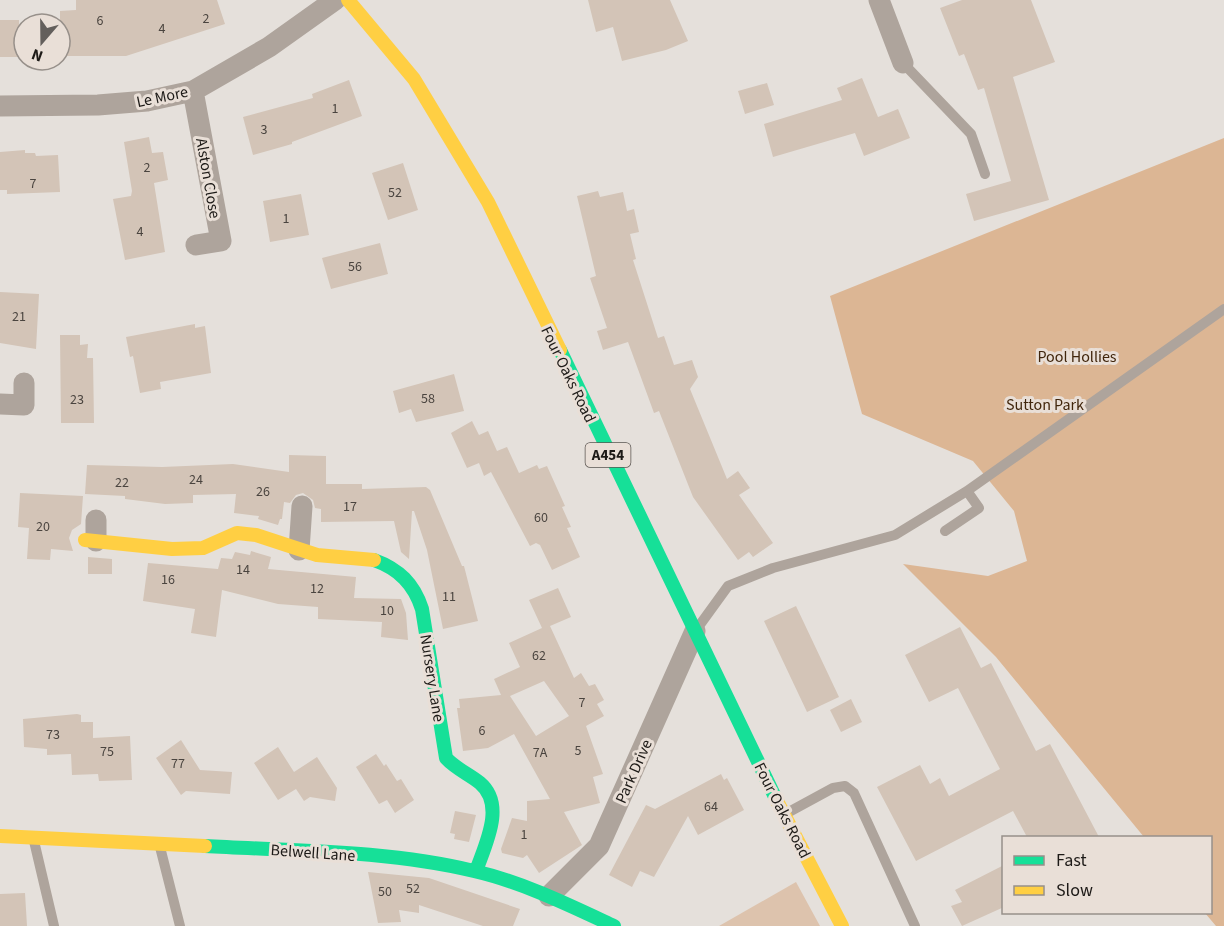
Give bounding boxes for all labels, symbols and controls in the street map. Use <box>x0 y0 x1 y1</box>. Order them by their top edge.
house number: 2 <box>203 9 210 29</box>
house number: 6 <box>97 11 104 31</box>
north arrow <box>12 12 72 72</box>
house number: 4 <box>159 19 166 39</box>
text: N <box>28 43 46 67</box>
street label: Le More <box>134 81 190 113</box>
house number: 1 <box>332 99 339 119</box>
house number: 3 <box>261 120 268 140</box>
street label: Alston Close <box>190 136 226 220</box>
house number: 2 <box>144 158 151 178</box>
house number: 7 <box>30 174 37 194</box>
house number: 52 <box>388 183 402 203</box>
house number: 1 <box>283 209 290 229</box>
house number: 4 <box>137 222 144 242</box>
house number: 56 <box>348 257 362 277</box>
house number: 21 <box>12 307 26 327</box>
street label: Four Oaks Road <box>535 323 601 426</box>
park label: Pool Hollies <box>1037 346 1117 368</box>
house number: 58 <box>421 389 435 409</box>
house number: 23 <box>70 390 84 410</box>
park label: Sutton Park <box>1006 394 1084 416</box>
road number: A454 <box>586 443 630 467</box>
house number: 24 <box>189 470 203 490</box>
house number: 22 <box>115 473 129 493</box>
house number: 26 <box>256 482 270 502</box>
house number: 17 <box>343 497 357 517</box>
house number: 60 <box>534 508 548 528</box>
house number: 20 <box>36 517 50 537</box>
house number: 14 <box>236 560 250 580</box>
house number: 16 <box>161 570 175 590</box>
house number: 12 <box>310 579 324 599</box>
house number: 11 <box>442 587 456 607</box>
house number: 10 <box>380 601 394 621</box>
street label: Nursery Lane <box>414 633 450 724</box>
house number: 62 <box>532 646 546 666</box>
house number: 7 <box>579 693 586 713</box>
house number: 6 <box>479 721 486 741</box>
house number: 73 <box>46 725 60 745</box>
street label: Park Drive <box>610 736 658 807</box>
house number: 5 <box>575 741 582 761</box>
house number: 75 <box>100 742 114 762</box>
house number: 7A <box>533 743 548 763</box>
house number: 77 <box>171 754 185 774</box>
street label: Four Oaks Road <box>749 759 816 862</box>
house number: 64 <box>704 797 718 817</box>
house number: 1 <box>521 825 528 845</box>
legend <box>1002 836 1212 914</box>
street label: Belwell Lane <box>270 839 356 867</box>
text: Fast <box>1056 848 1087 873</box>
text: Slow <box>1056 878 1093 903</box>
house number: 52 <box>406 879 420 899</box>
house number: 50 <box>378 882 392 902</box>

